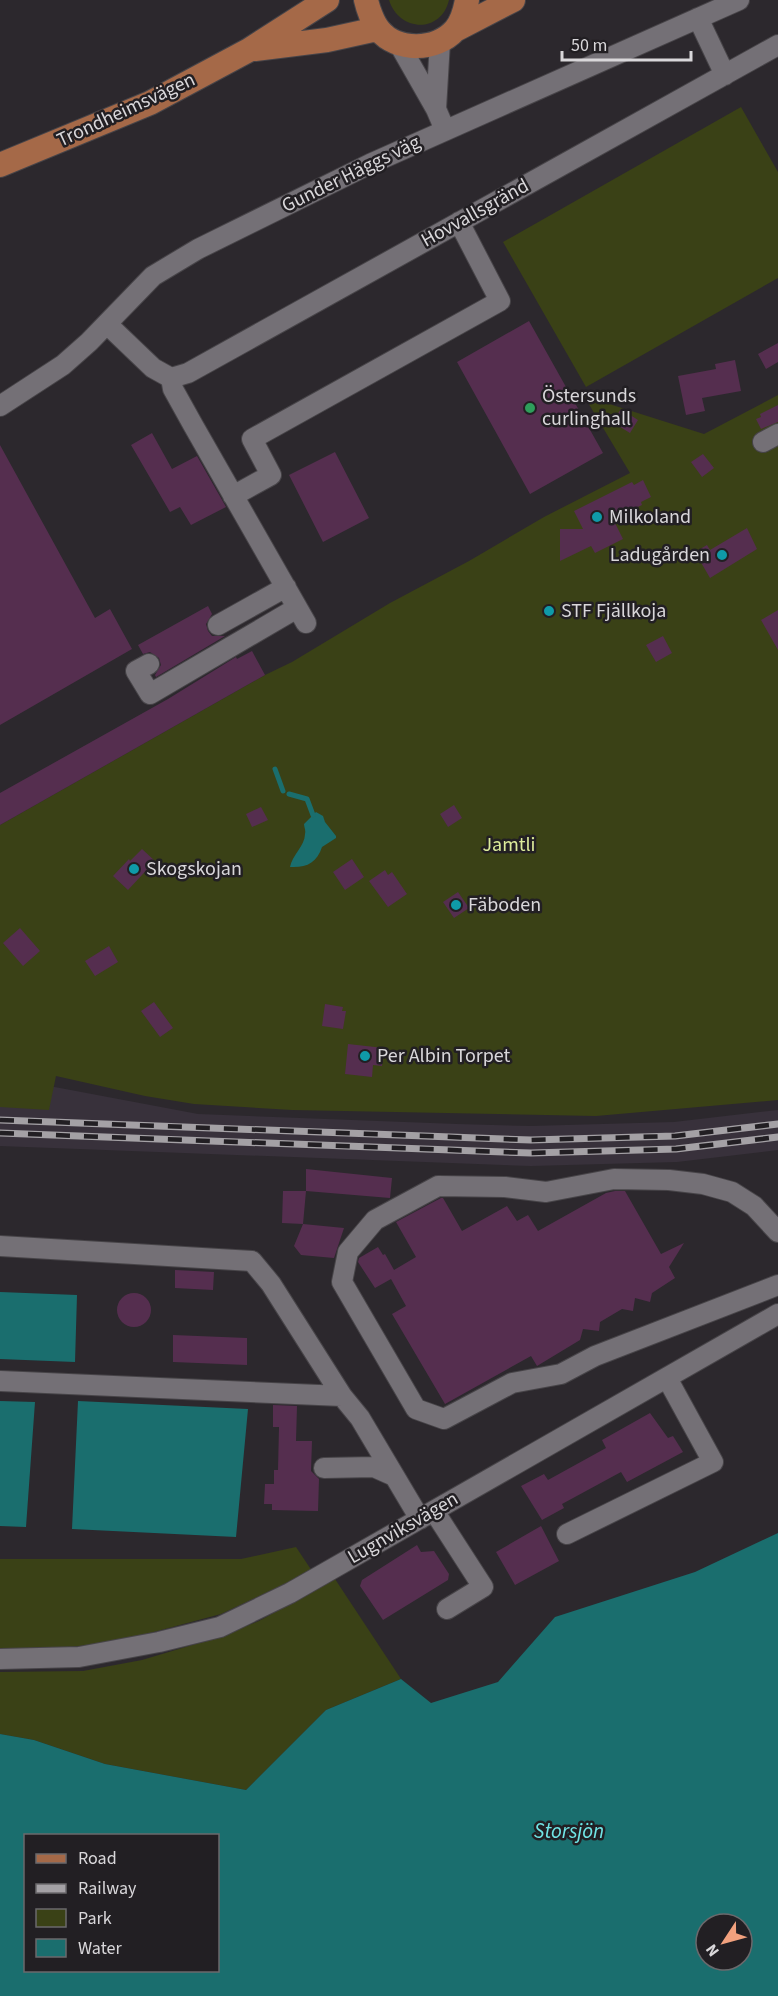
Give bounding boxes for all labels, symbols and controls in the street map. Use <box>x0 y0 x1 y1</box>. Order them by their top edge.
scale bar <box>562 24 691 62</box>
text: 50 m <box>571 33 607 58</box>
street label: Trondheimsvägen <box>52 66 200 154</box>
street label: Gunder Häggs väg <box>277 128 425 220</box>
street label: Hovvallsgränd <box>416 172 534 254</box>
place label: Östersunds curlinghall <box>542 382 636 433</box>
marker: Östersunds curlinghall <box>523 401 537 415</box>
place label: Milkoland <box>609 503 691 531</box>
marker: Milkoland <box>590 510 604 524</box>
place label: Ladugården <box>610 541 710 569</box>
marker: Ladugården <box>715 548 729 562</box>
place label: STF Fjällkoja <box>561 597 666 625</box>
marker: STF Fjällkoja <box>542 604 556 618</box>
park label: Jamtli <box>482 831 536 859</box>
place label: Skogskojan <box>146 855 242 883</box>
marker: Skogskojan <box>127 862 141 876</box>
place label: Fäboden <box>468 891 541 919</box>
marker: Fäboden <box>449 898 463 912</box>
place label: Per Albin Torpet <box>377 1042 511 1070</box>
marker: Per Albin Torpet <box>358 1049 372 1063</box>
street label: Lugnviksvägen <box>342 1485 464 1571</box>
water label: Storsjön <box>534 1816 604 1846</box>
legend <box>24 1834 219 1972</box>
text: Road <box>78 1846 117 1871</box>
text: Railway <box>78 1876 137 1901</box>
text: Park <box>78 1906 112 1931</box>
north arrow <box>694 1912 754 1972</box>
text: Water <box>78 1936 122 1961</box>
text: N <box>701 1939 725 1961</box>

